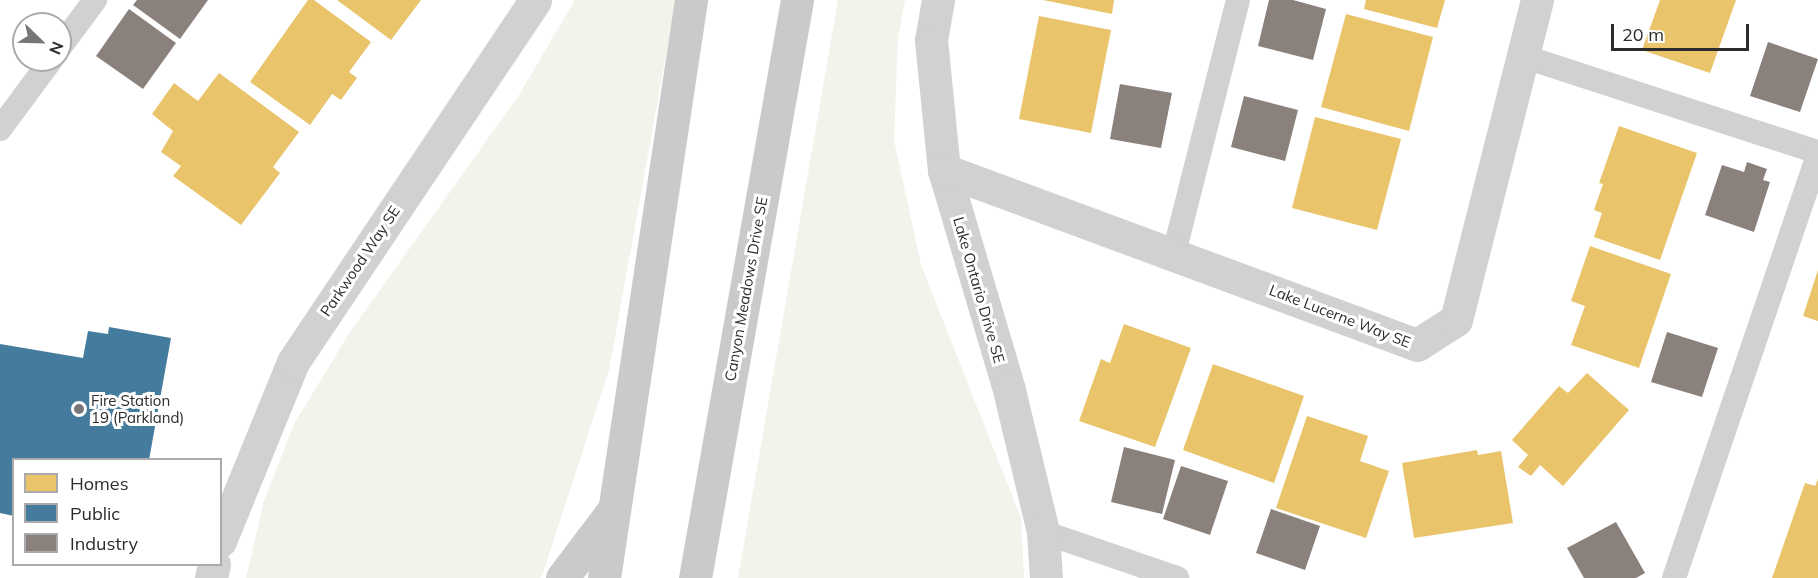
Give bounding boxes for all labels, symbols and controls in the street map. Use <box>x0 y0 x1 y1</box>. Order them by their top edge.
north arrow <box>12 12 72 72</box>
scale bar <box>1614 12 1752 50</box>
text: 20 m <box>1622 23 1664 46</box>
text: N <box>45 39 68 58</box>
street label: Canyon Meadows Drive SE <box>721 195 771 383</box>
street label: Parkwood Way SE <box>316 202 404 320</box>
street label: Lake Ontario Drive SE <box>950 215 1008 365</box>
street label: Lake Lucerne Way SE <box>1267 281 1413 351</box>
place label: Fire Station 19 (Parkland) <box>91 391 184 426</box>
marker: Fire Station 19 (Parkland) <box>72 402 86 416</box>
legend <box>12 458 222 566</box>
text: Homes <box>70 472 129 495</box>
text: Public <box>70 502 120 525</box>
text: Industry <box>70 532 138 555</box>

